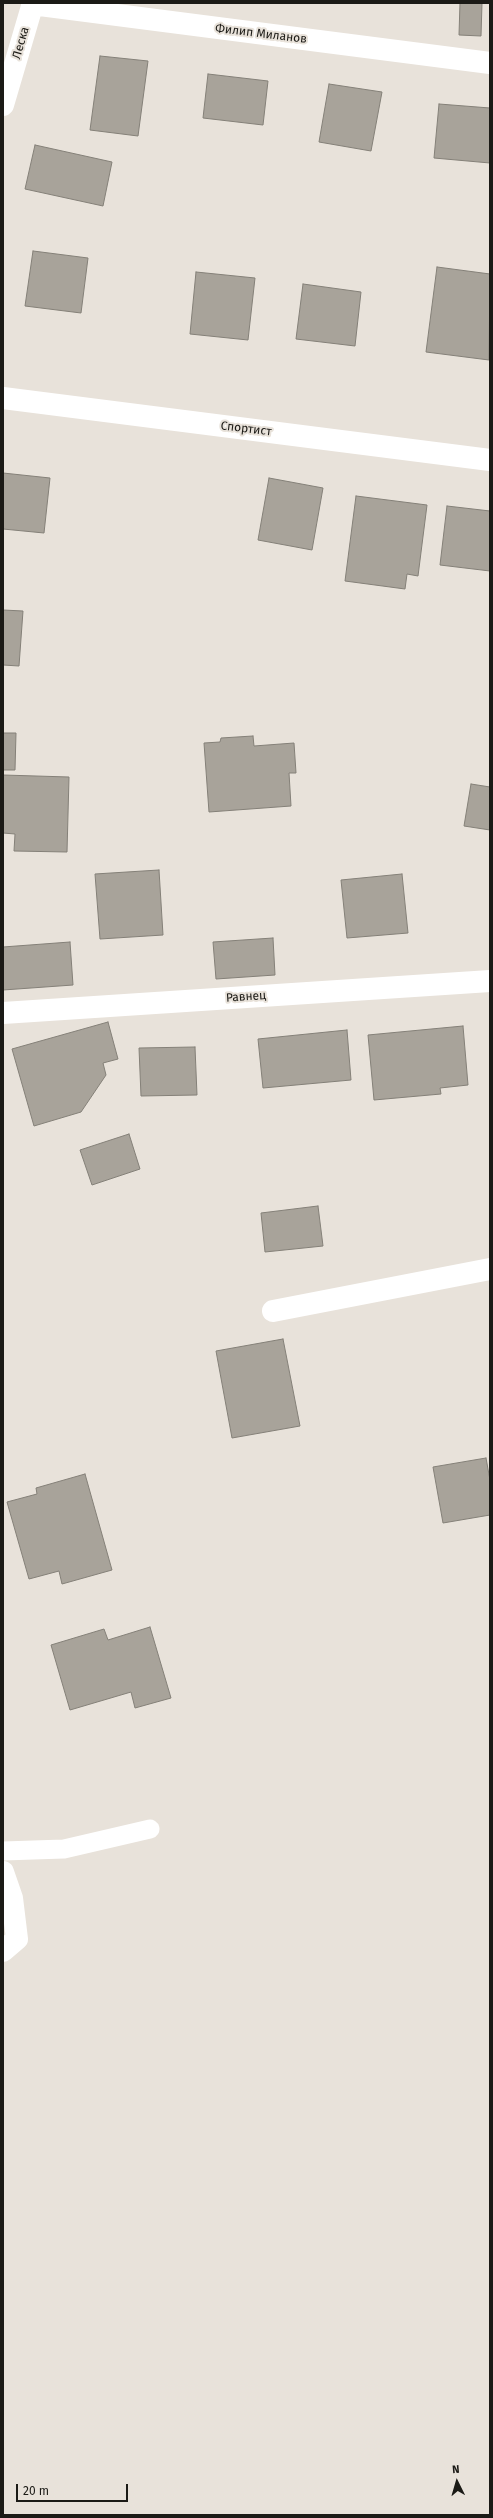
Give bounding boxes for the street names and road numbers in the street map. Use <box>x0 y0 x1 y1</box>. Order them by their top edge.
street label: Филип Миланов <box>214 21 308 47</box>
street label: Леска <box>10 25 32 61</box>
street label: Спортист <box>220 419 272 439</box>
street label: Равнец <box>225 988 267 1006</box>

